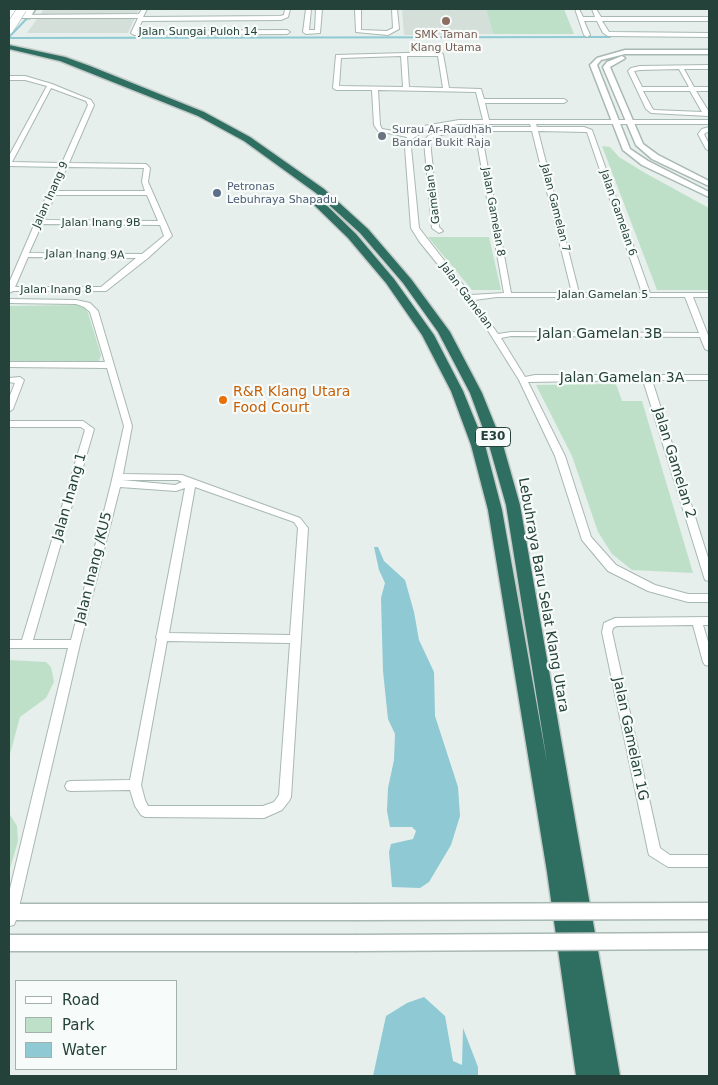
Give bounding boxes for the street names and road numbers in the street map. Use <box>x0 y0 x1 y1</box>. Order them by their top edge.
street label: Jalan Sungai Puloh 14 <box>138 25 258 39</box>
street label: Jalan Inang 9 <box>30 160 72 230</box>
street label: Gamelan 9 <box>423 163 443 225</box>
street label: Jalan Gamelan 7 <box>538 163 572 253</box>
street label: Jalan Gamelan 8 <box>479 166 507 258</box>
street label: Jalan Gamelan 6 <box>597 168 639 258</box>
street label: Jalan Inang 9B <box>61 216 141 230</box>
street label: Jalan Inang 9A <box>45 248 125 262</box>
street label: Jalan Gamelan <box>437 260 495 332</box>
street label: Jalan Inang 8 <box>20 283 92 297</box>
street label: Jalan Gamelan 5 <box>558 288 648 302</box>
street label: Jalan Gamelan 3B <box>538 326 662 342</box>
street label: Jalan Gamelan 3A <box>560 370 684 386</box>
street label: Jalan Gamelan 2 <box>649 406 699 520</box>
road number: E30 <box>476 428 510 447</box>
street label: Jalan Inang 1 <box>49 451 91 543</box>
street label: Lebuhraya Baru Selat Klang Utara <box>514 476 572 714</box>
street label: Jalan Inang /KU5 <box>72 510 116 626</box>
street label: Jalan Gamelan 1G <box>609 676 651 802</box>

